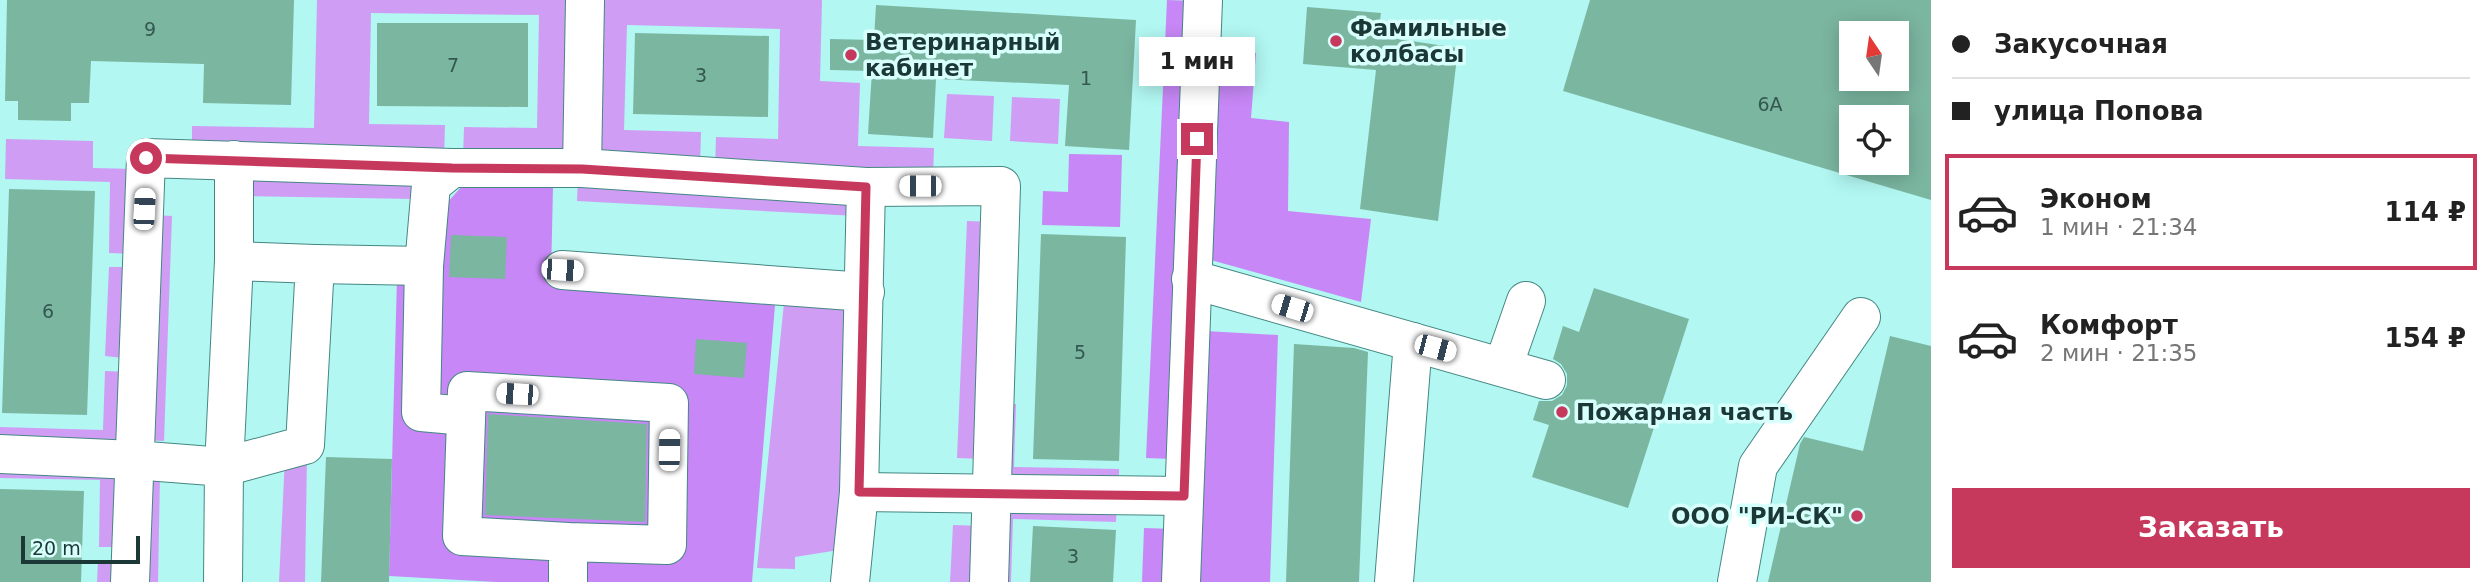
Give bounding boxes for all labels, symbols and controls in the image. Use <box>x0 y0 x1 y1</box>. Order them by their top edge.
place label: Фамильные колбасы <box>1350 15 1507 67</box>
house number: 9 <box>144 18 156 40</box>
north arrow <box>1839 21 1909 91</box>
map controls <box>1839 21 1909 175</box>
place label: Ветеринарный кабинет <box>865 29 1060 81</box>
text: Закусочная <box>1994 29 2168 59</box>
marker: Фамильные колбасы <box>1328 33 1344 49</box>
callout: 1 мин <box>1139 38 1255 86</box>
marker: Ветеринарный кабинет <box>843 47 859 63</box>
text: 1 мин <box>1160 48 1234 74</box>
house number: 7 <box>447 54 459 76</box>
house number: 3 <box>695 64 707 86</box>
house number: 1 <box>1080 67 1092 89</box>
house number: 6А <box>1757 93 1783 115</box>
text: улица Попова <box>1994 96 2204 126</box>
button: locate <box>1839 105 1909 175</box>
route end <box>1181 123 1213 155</box>
route start <box>130 142 162 174</box>
car <box>900 176 942 197</box>
icon: car <box>1956 181 2019 244</box>
text: Эконом <box>2040 184 2152 214</box>
car <box>133 187 156 231</box>
text: 114 ₽ <box>2385 197 2466 227</box>
text: 1 мин · 21:34 <box>2040 214 2198 240</box>
car <box>541 258 584 282</box>
car <box>1269 292 1316 324</box>
house number: 6 <box>42 300 54 322</box>
icon: car <box>1956 307 2019 370</box>
text: Комфорт <box>2040 310 2178 340</box>
text: 154 ₽ <box>2385 323 2466 353</box>
car <box>1412 332 1459 364</box>
text: 2 мин · 21:35 <box>2040 340 2198 366</box>
house number: 5 <box>1074 341 1086 363</box>
car <box>496 382 539 406</box>
place label: Пожарная часть <box>1576 399 1793 425</box>
marker: Пожарная часть <box>1554 404 1570 420</box>
car <box>659 429 680 471</box>
button: Заказать <box>1952 488 2470 568</box>
place label: ООО "РИ-СК" <box>1671 503 1843 529</box>
marker: ООО "РИ-СК" <box>1849 508 1865 524</box>
scale bar <box>21 533 140 565</box>
text: 20 m <box>32 537 81 559</box>
house number: 3 <box>1067 545 1079 567</box>

